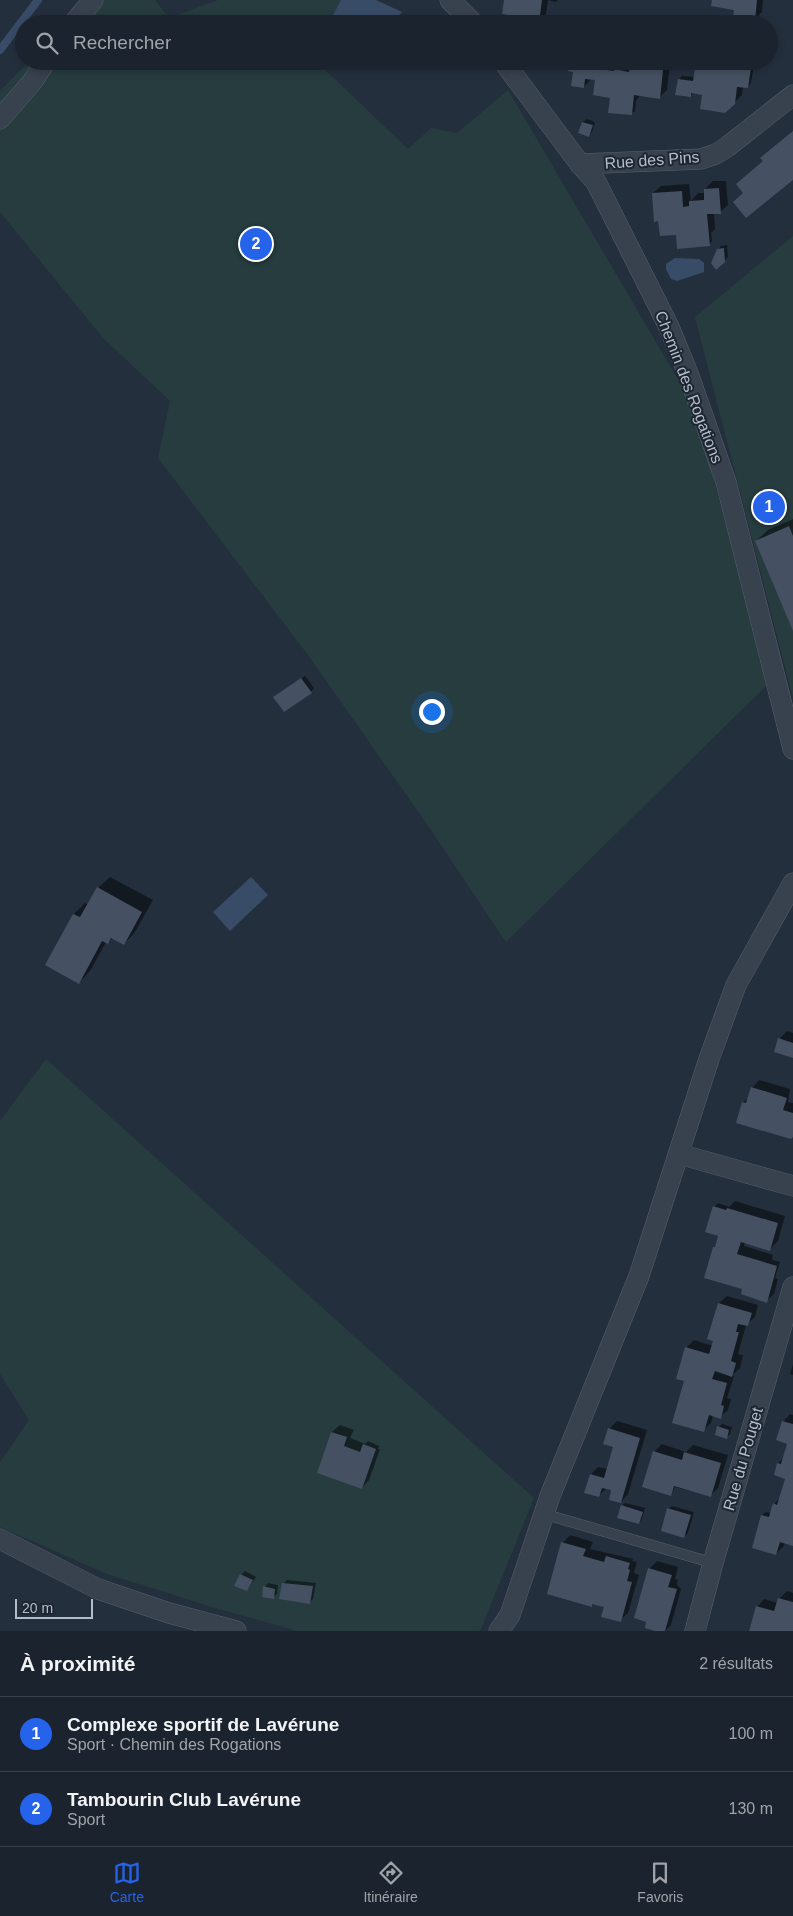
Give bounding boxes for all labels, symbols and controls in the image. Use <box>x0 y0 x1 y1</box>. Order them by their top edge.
search box <box>15 15 778 70</box>
icon: search <box>33 29 61 57</box>
text: Rechercher <box>73 32 171 53</box>
street label: Rue des Pins <box>604 148 700 172</box>
pin: 2 <box>240 225 272 263</box>
street label: Chemin des Rogations <box>652 308 726 466</box>
pin: 1 <box>753 488 785 526</box>
your location <box>419 699 445 725</box>
street label: Rue du Pouget <box>720 1405 766 1513</box>
scale bar <box>15 1596 92 1619</box>
text: 20 m <box>22 1600 53 1616</box>
text: À proximité <box>20 1652 136 1675</box>
text: 2 résultats <box>699 1655 773 1672</box>
text: Complexe sportif de Lavérune <box>67 1714 339 1735</box>
text: 1 <box>32 1725 40 1742</box>
text: 100 m <box>729 1725 773 1742</box>
text: Sport · Chemin des Rogations <box>67 1736 281 1753</box>
text: Tambourin Club Lavérune <box>67 1789 301 1810</box>
text: 2 <box>32 1800 40 1817</box>
text: 130 m <box>729 1800 773 1817</box>
text: Sport <box>67 1811 105 1828</box>
tab: Carte <box>110 1859 144 1905</box>
tab: Itinéraire <box>363 1859 418 1905</box>
tab: Favoris <box>637 1859 683 1905</box>

